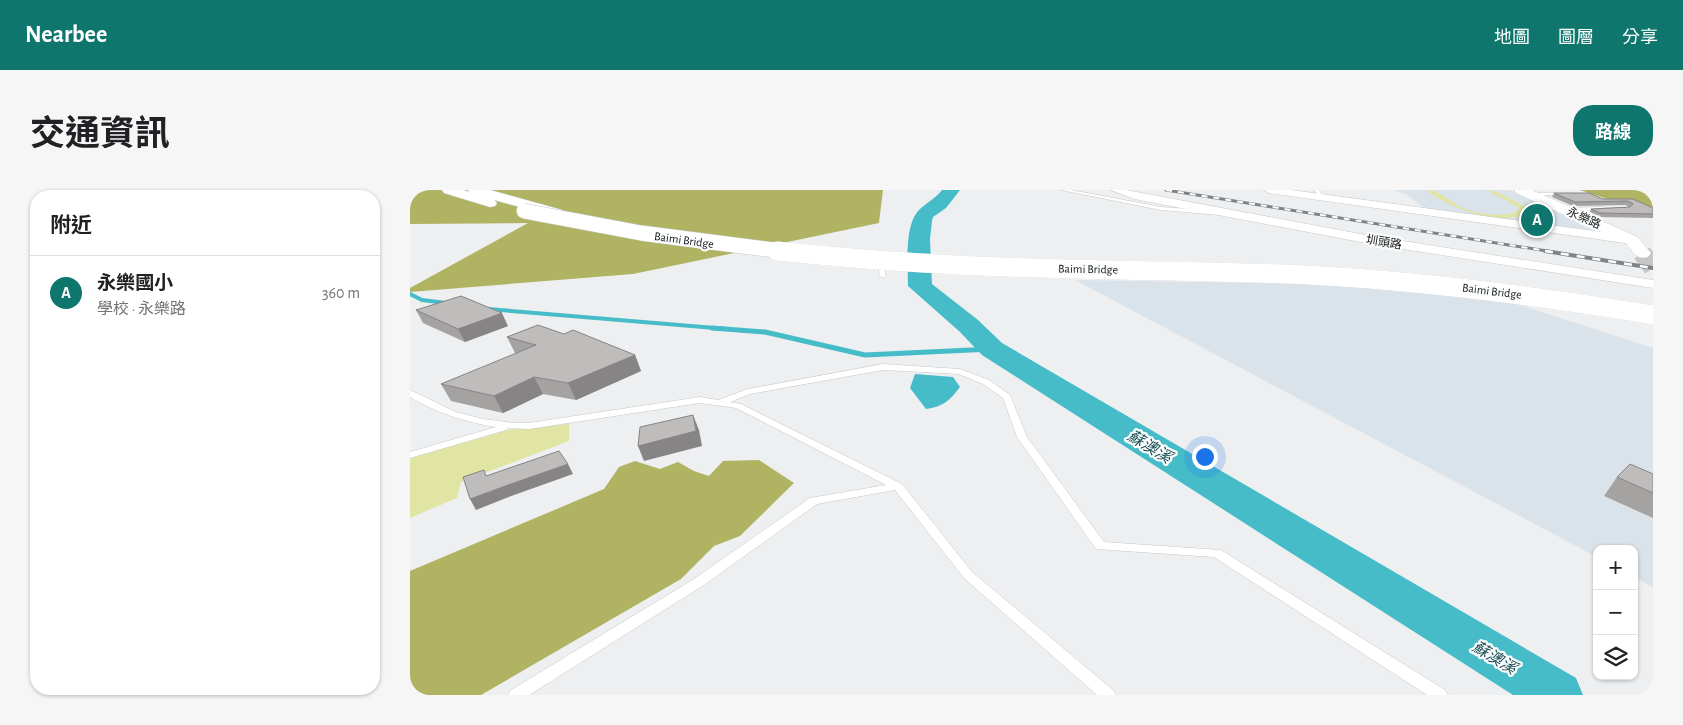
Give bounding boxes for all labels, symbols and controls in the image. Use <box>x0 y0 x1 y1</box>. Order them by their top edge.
text: Nearbee <box>25 23 107 47</box>
text: 地圖 <box>1494 29 1530 47</box>
text: 圖層 <box>1558 29 1594 47</box>
text: 分享 <box>1622 29 1658 47</box>
button: 路線 <box>1573 105 1653 156</box>
text: 交通資訊 <box>30 117 170 152</box>
pin: A <box>1521 201 1553 239</box>
street label: 永樂路 <box>1565 204 1603 231</box>
text: 附近 <box>50 215 92 236</box>
street label: Baimi Bridge <box>653 230 715 250</box>
street label: 圳頭路 <box>1365 232 1403 251</box>
street label: Baimi Bridge <box>1058 262 1118 276</box>
text: 永樂國小 <box>97 274 173 293</box>
street label: Baimi Bridge <box>1461 281 1523 301</box>
text: A <box>61 285 71 301</box>
text: 360 m <box>322 285 360 301</box>
text: 學校 · 永樂路 <box>97 301 186 317</box>
water label: 蘇澳溪 <box>1125 427 1176 467</box>
your location <box>1192 444 1218 470</box>
map controls <box>1593 545 1638 680</box>
button: + <box>1593 545 1638 590</box>
button: − <box>1593 590 1638 635</box>
button: layers <box>1593 635 1638 680</box>
water label: 蘇澳溪 <box>1470 638 1521 678</box>

